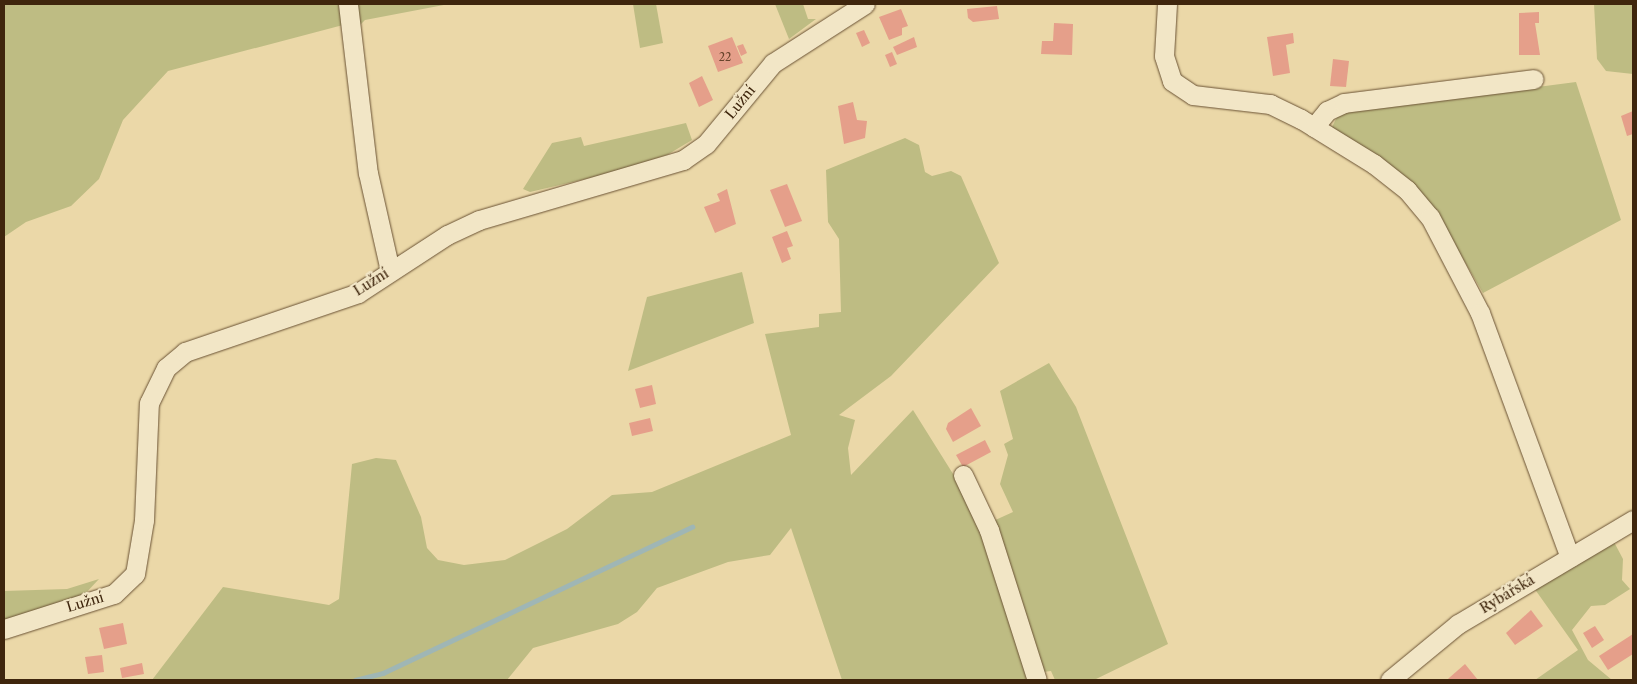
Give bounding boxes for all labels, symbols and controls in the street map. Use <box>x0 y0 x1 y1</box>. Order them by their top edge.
house number: 22 <box>719 50 731 64</box>
street label: Lužní <box>722 82 758 122</box>
street label: Lužní <box>350 265 392 299</box>
street label: Rybářská <box>1477 571 1537 617</box>
street label: Lužní <box>64 588 106 616</box>

